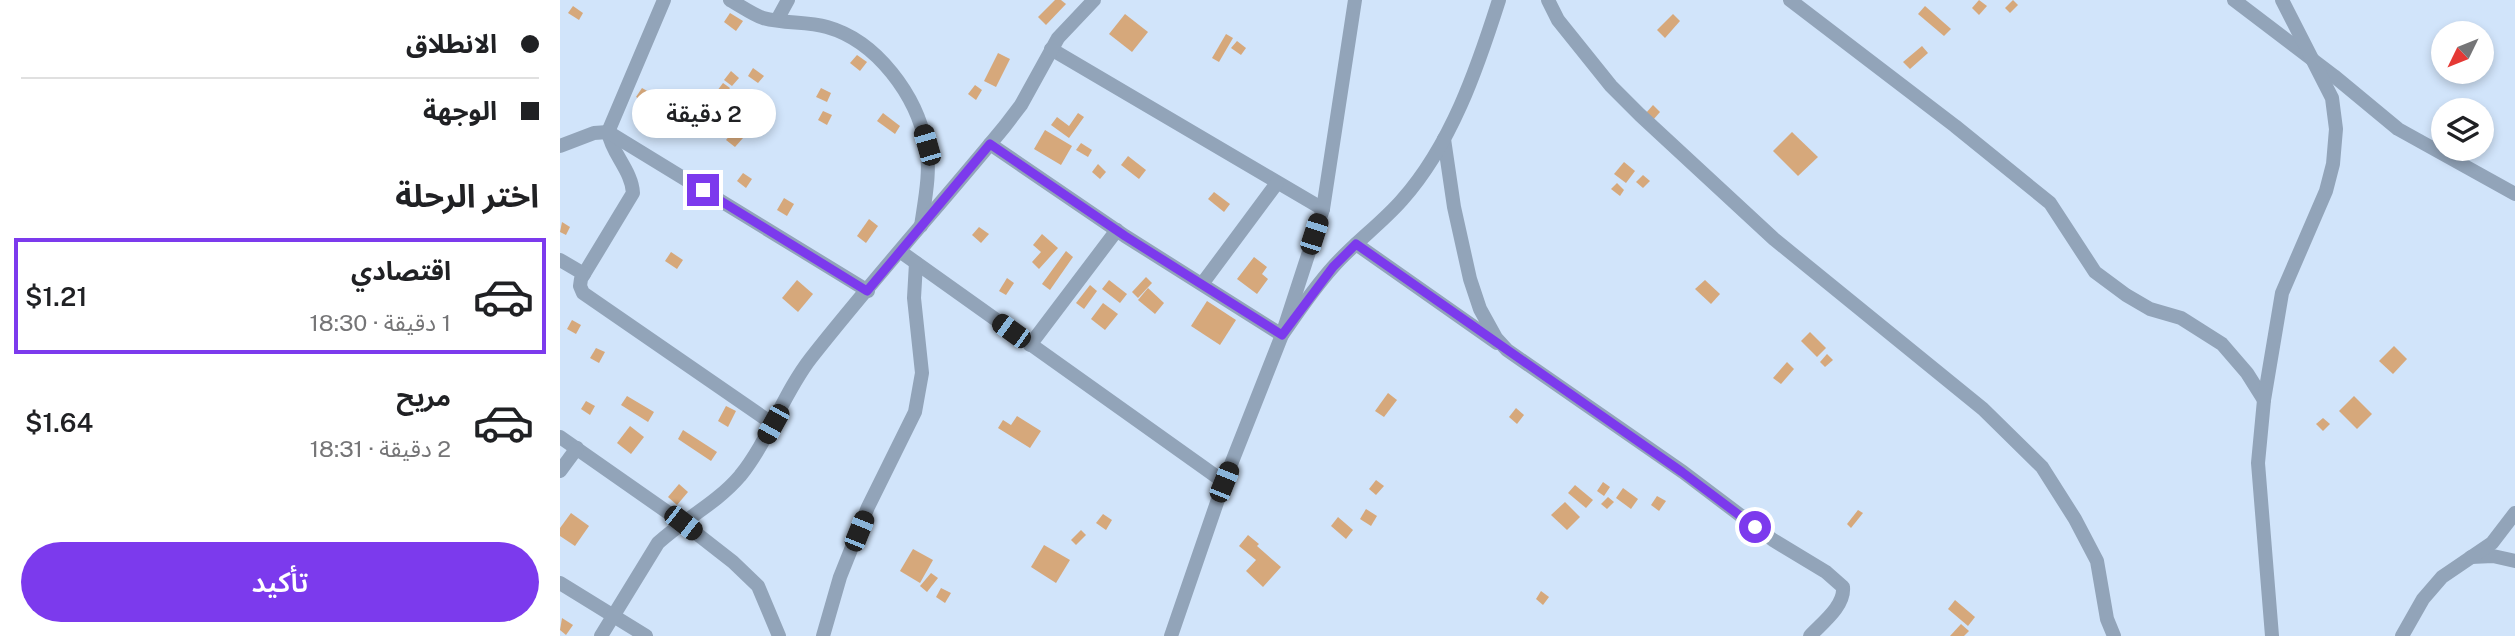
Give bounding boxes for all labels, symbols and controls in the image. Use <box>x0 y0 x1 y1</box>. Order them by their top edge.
north arrow <box>2431 21 2494 84</box>
map controls <box>2431 21 2494 161</box>
text: الانطلاق <box>406 28 497 59</box>
callout: 2 دقيقة <box>631 88 775 138</box>
text: الوجهة <box>423 95 497 126</box>
button: layers <box>2431 98 2494 161</box>
text: 2 دقيقة <box>666 100 742 127</box>
car <box>912 122 943 168</box>
route end <box>687 174 719 206</box>
text: اختر الرحلة <box>395 177 539 214</box>
car <box>1298 211 1331 257</box>
text: اقتصادي <box>351 255 451 286</box>
icon: car <box>472 265 535 328</box>
text: $1.21 <box>25 281 87 312</box>
text: 1 دقيقة · 18:30 <box>309 309 451 336</box>
car <box>988 310 1035 352</box>
text: مريح <box>396 381 451 412</box>
icon: car <box>472 391 535 454</box>
car <box>754 401 793 447</box>
text: $1.64 <box>25 407 93 438</box>
text: 2 دقيقة · 18:31 <box>310 435 451 462</box>
car <box>1207 459 1242 505</box>
car <box>660 502 707 544</box>
car <box>842 508 877 554</box>
route start <box>1739 511 1771 543</box>
button: تأكيد <box>21 542 539 622</box>

